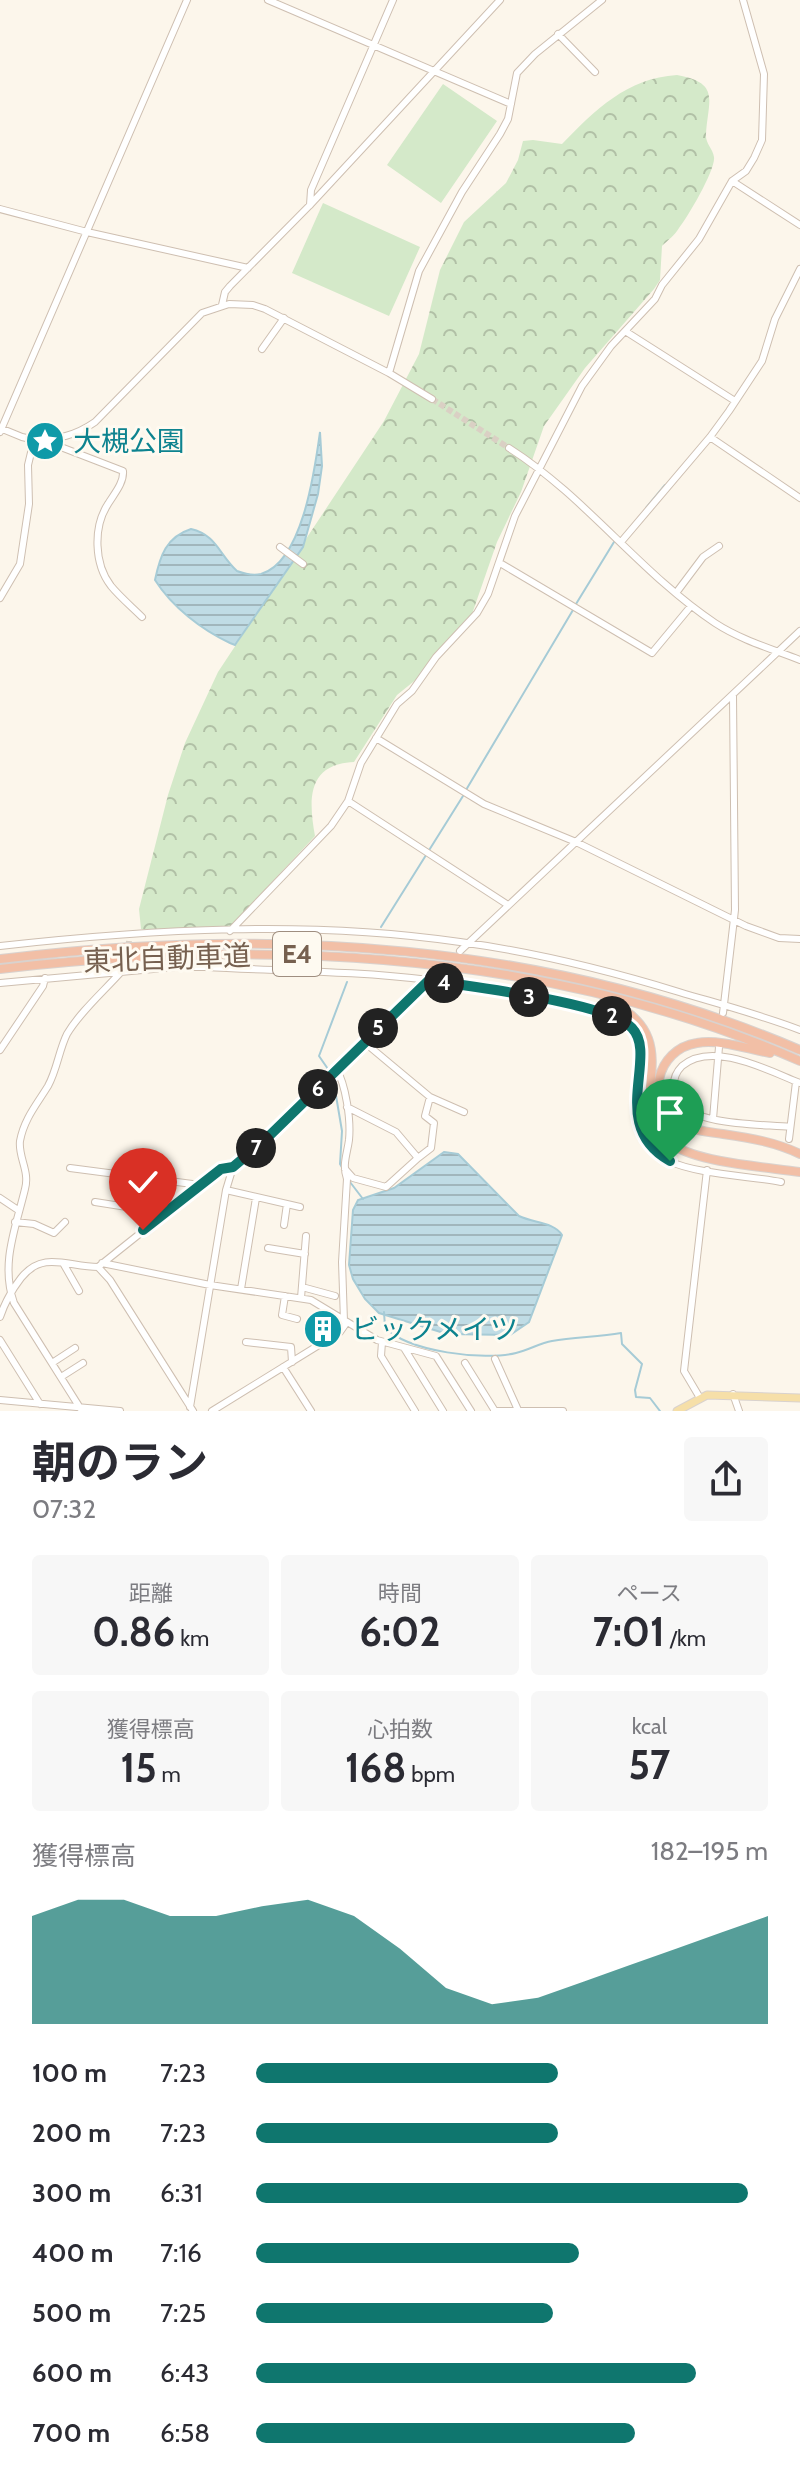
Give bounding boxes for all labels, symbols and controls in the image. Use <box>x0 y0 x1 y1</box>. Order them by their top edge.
place icon: 大槻公園 <box>24 420 66 462</box>
place label: 大槻公園 <box>73 424 185 458</box>
road number: E4 <box>273 932 321 976</box>
street label: 東北自動車道 <box>82 938 252 978</box>
pin: 4 <box>424 963 464 1003</box>
text: 4 <box>437 969 451 996</box>
pin: 3 <box>509 977 549 1017</box>
text: 3 <box>523 983 535 1010</box>
pin: 2 <box>592 996 632 1036</box>
text: 2 <box>606 1002 618 1029</box>
pin: 5 <box>358 1008 398 1048</box>
text: 5 <box>372 1014 384 1041</box>
pin: 6 <box>298 1069 338 1109</box>
text: 6 <box>312 1075 324 1102</box>
pin <box>636 1079 704 1161</box>
icon: arrive <box>648 1091 692 1135</box>
pin: 7 <box>236 1128 276 1168</box>
text: 7 <box>250 1134 262 1161</box>
pin <box>109 1148 177 1230</box>
icon: check <box>121 1160 165 1204</box>
building icon: ビックメイツ <box>302 1308 344 1350</box>
place label: ビックメイツ <box>351 1312 518 1346</box>
text: 朝のラン <box>32 1436 208 1489</box>
button: share <box>684 1437 768 1521</box>
text: 07:32 <box>32 1493 96 1525</box>
text: 距離 <box>129 1580 173 1607</box>
text: 時間 <box>378 1580 422 1607</box>
text: ペース <box>617 1580 682 1607</box>
text: 0.86 <box>92 1607 175 1656</box>
text: 6:02 <box>360 1607 440 1656</box>
text: 7:01 <box>593 1607 665 1656</box>
text: km <box>175 1625 209 1652</box>
text: /km <box>665 1625 706 1652</box>
text: kcal <box>632 1713 667 1740</box>
text: 獲得標高 <box>107 1716 195 1743</box>
text: 心拍数 <box>367 1716 433 1743</box>
text: 57 <box>628 1740 670 1789</box>
text: 15 <box>120 1743 157 1792</box>
text: 168 <box>345 1743 406 1792</box>
text: m <box>157 1761 181 1788</box>
text: bpm <box>406 1761 455 1788</box>
text: 182–195 m <box>651 1835 768 1867</box>
text: 獲得標高 <box>32 1840 136 1872</box>
text: 100 m <box>32 2057 107 2089</box>
text: 7:23 <box>160 2057 206 2089</box>
text: 200 m <box>32 2117 111 2149</box>
text: 7:23 <box>160 2117 206 2149</box>
text: 300 m <box>32 2177 111 2209</box>
text: 6:31 <box>160 2177 203 2209</box>
text: 400 m <box>32 2237 113 2269</box>
text: 7:16 <box>160 2237 202 2269</box>
text: 500 m <box>32 2297 111 2329</box>
text: 7:25 <box>160 2297 206 2329</box>
text: 600 m <box>32 2357 112 2389</box>
text: 6:43 <box>160 2357 209 2389</box>
text: 700 m <box>32 2417 110 2449</box>
text: 6:58 <box>160 2417 210 2449</box>

